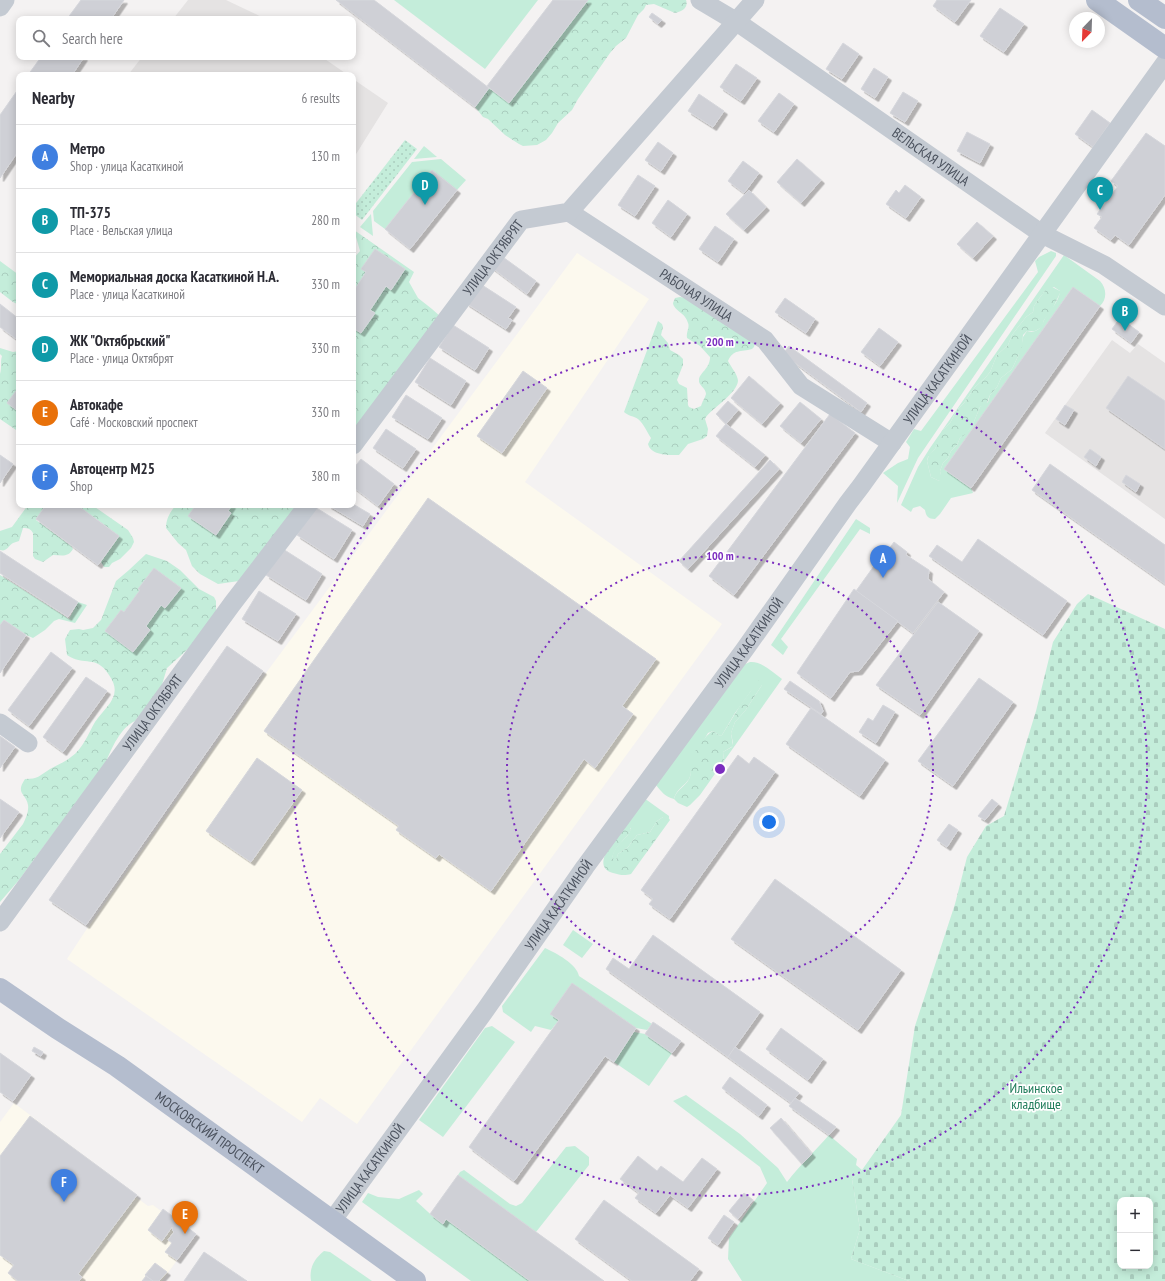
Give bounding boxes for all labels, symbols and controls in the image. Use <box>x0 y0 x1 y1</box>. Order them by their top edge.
north arrow <box>1069 12 1105 48</box>
search box <box>16 16 356 60</box>
icon: search <box>30 27 52 49</box>
text: Search here <box>62 29 123 48</box>
text: Nearby <box>32 87 75 109</box>
text: 6 results <box>301 90 340 107</box>
street label: ВЕЛЬСКАЯ УЛИЦА <box>889 124 973 190</box>
text: Метро <box>70 139 105 158</box>
text: A <box>42 148 48 165</box>
text: 130 m <box>311 148 340 165</box>
text: Shop · улица Касаткиной <box>70 158 184 175</box>
pin: D <box>412 172 438 205</box>
pin: C <box>1087 177 1113 210</box>
text: ТП-375 <box>70 203 111 222</box>
text: B <box>42 212 48 229</box>
text: 280 m <box>311 212 340 229</box>
street label: УЛИЦА ОКТЯБРЯТ <box>459 215 528 299</box>
text: Place · Вельская улица <box>70 222 173 239</box>
street label: РАБОЧАЯ УЛИЦА <box>656 265 737 326</box>
text: Мемориальная доска Касаткиной Н.А. <box>70 267 279 286</box>
text: C <box>42 276 48 293</box>
text: 330 m <box>311 276 340 293</box>
text: Place · улица Касаткиной <box>70 286 185 303</box>
pin: B <box>1112 298 1138 331</box>
text: ЖК "Октябрьский" <box>70 331 170 350</box>
street label: УЛИЦА КАСАТКИНОЙ <box>899 331 976 428</box>
text: 200 m <box>706 334 734 349</box>
text: D <box>42 340 48 357</box>
text: 330 m <box>311 340 340 357</box>
text: Place · улица Октябрят <box>70 350 173 367</box>
text: Автокафе <box>70 395 123 414</box>
text: E <box>42 404 48 421</box>
text: 330 m <box>311 404 340 421</box>
text: Café · Московский проспект <box>70 414 198 431</box>
text: Автоцентр М25 <box>70 459 155 478</box>
text: F <box>42 468 48 485</box>
text: 380 m <box>311 468 340 485</box>
text: Shop <box>70 478 93 495</box>
pin: A <box>870 545 896 578</box>
text: 100 m <box>706 548 734 563</box>
street label: УЛИЦА КАСАТКИНОЙ <box>711 594 787 691</box>
street label: УЛИЦА ОКТЯБРЯТ <box>119 670 187 754</box>
centre of rings <box>713 762 727 776</box>
your location <box>759 812 779 832</box>
street label: УЛИЦА КАСАТКИНОЙ <box>521 856 596 954</box>
park label: Ильинское кладбище <box>1010 1079 1063 1113</box>
street label: МОСКОВСКИЙ ПРОСПЕКТ <box>152 1087 268 1178</box>
street label: УЛИЦА КАСАТКИНОЙ <box>332 1120 409 1217</box>
pin: F <box>51 1169 77 1202</box>
map controls <box>1117 1197 1153 1269</box>
button: + <box>1117 1197 1153 1233</box>
pin: E <box>172 1201 198 1234</box>
button: − <box>1117 1233 1153 1269</box>

